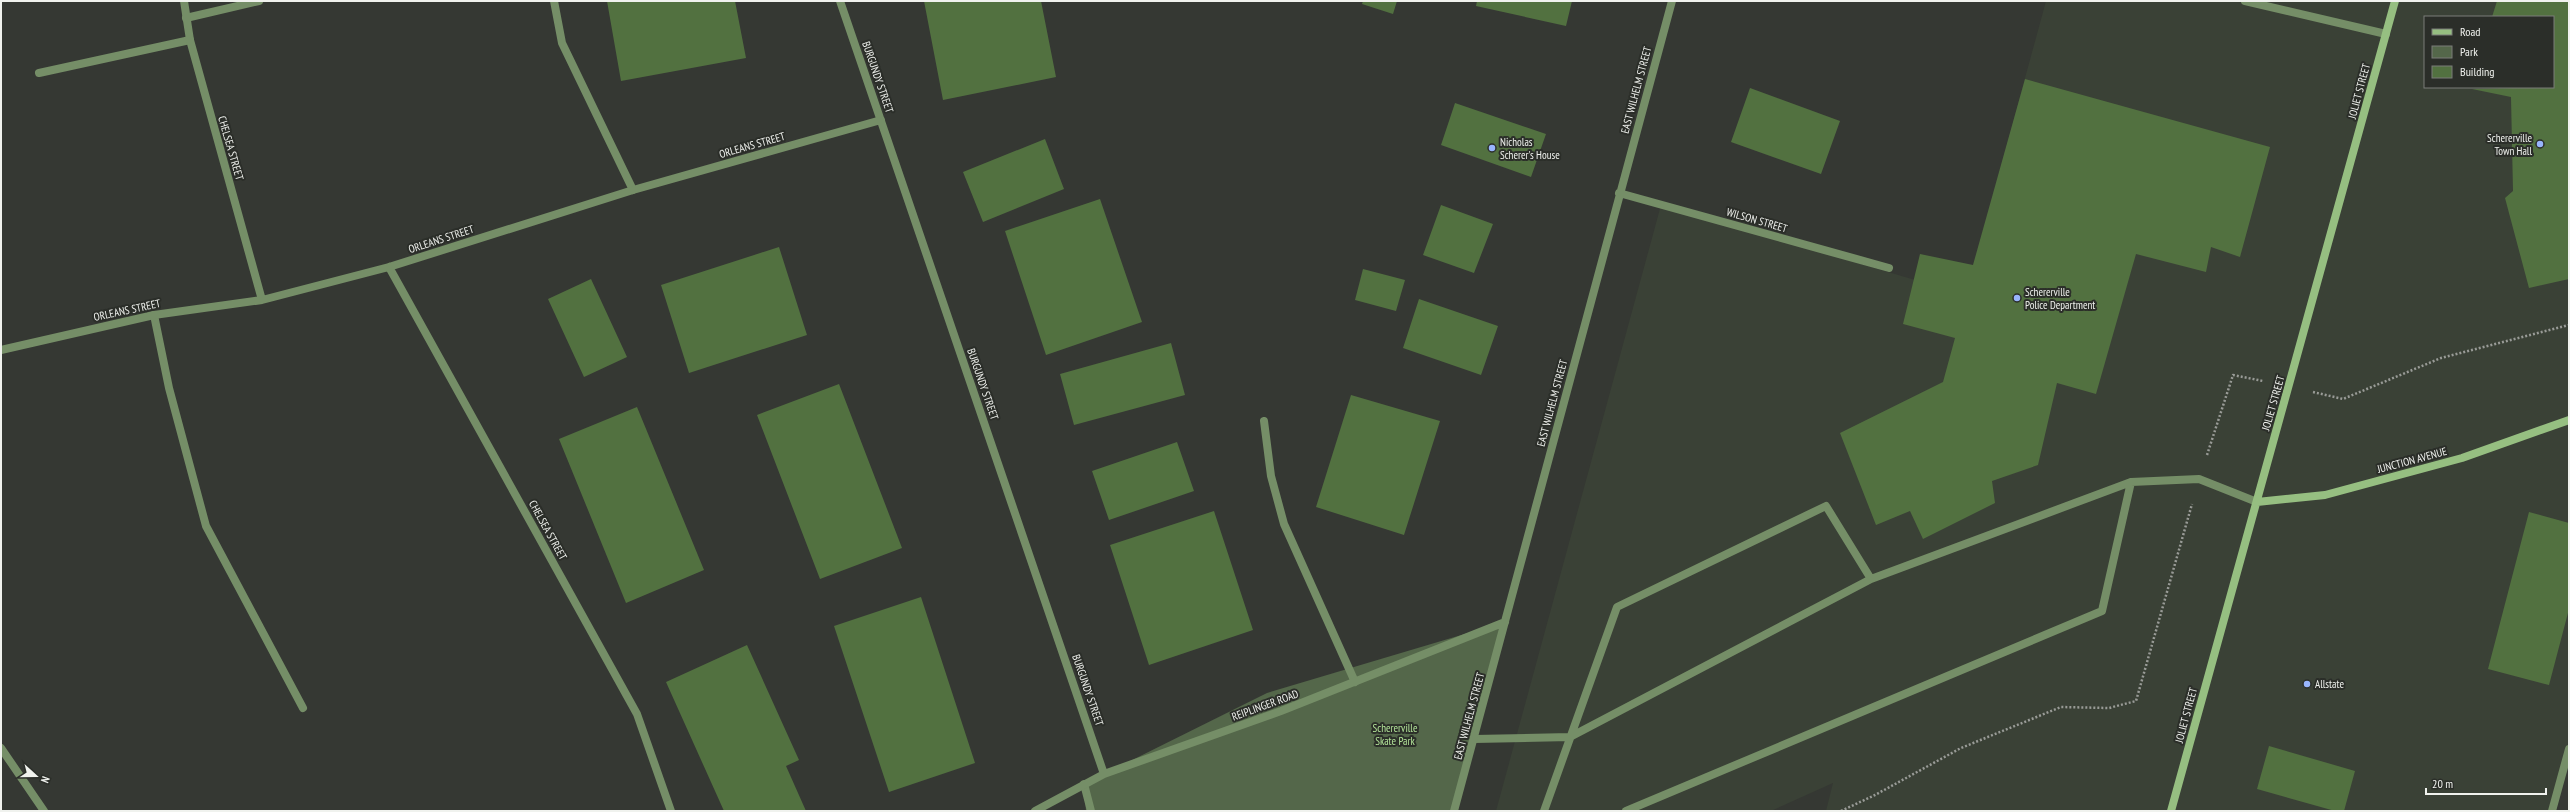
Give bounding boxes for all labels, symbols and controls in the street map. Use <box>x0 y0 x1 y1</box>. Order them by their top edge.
legend <box>2424 16 2554 88</box>
text: Road <box>2460 24 2480 39</box>
street label: BURGUNDY STREET <box>859 39 897 115</box>
text: Park <box>2460 44 2478 59</box>
street label: EAST WILHELM STREET <box>1618 45 1654 135</box>
street label: JOLIET STREET <box>2345 62 2373 121</box>
text: Building <box>2460 64 2495 79</box>
street label: CHELSEA STREET <box>215 114 247 182</box>
street label: ORLEANS STREET <box>717 129 787 161</box>
place label: Schererville Town Hall <box>2487 131 2532 158</box>
place label: Nicholas Scherer's House <box>1500 135 1560 162</box>
marker: Schererville Town Hall <box>2535 139 2545 149</box>
marker: Nicholas Scherer's House <box>1487 143 1497 153</box>
street label: WILSON STREET <box>1725 205 1789 235</box>
street label: ORLEANS STREET <box>406 222 476 256</box>
place label: Schererville Police Department <box>2025 285 2095 312</box>
marker: Schererville Police Department <box>2012 293 2022 303</box>
street label: ORLEANS STREET <box>92 296 162 324</box>
street label: BURGUNDY STREET <box>964 346 1002 422</box>
street label: EAST WILHELM STREET <box>1534 358 1570 448</box>
street label: JOLIET STREET <box>2258 374 2288 433</box>
street label: JUNCTION AVENUE <box>2375 444 2449 476</box>
street label: CHELSEA STREET <box>526 498 570 562</box>
street label: BURGUNDY STREET <box>1069 652 1107 728</box>
street label: EAST WILHELM STREET <box>1451 671 1487 761</box>
place label: Allstate <box>2315 677 2344 691</box>
marker: Allstate <box>2302 679 2312 689</box>
street label: REIPLINGER ROAD <box>1230 686 1301 724</box>
street label: JOLIET STREET <box>2172 686 2200 745</box>
park label: Schererville Skate Park <box>1373 721 1418 748</box>
north arrow <box>16 756 56 796</box>
scale bar <box>2426 770 2546 796</box>
text: N <box>38 774 53 785</box>
text: 20 m <box>2432 776 2453 791</box>

